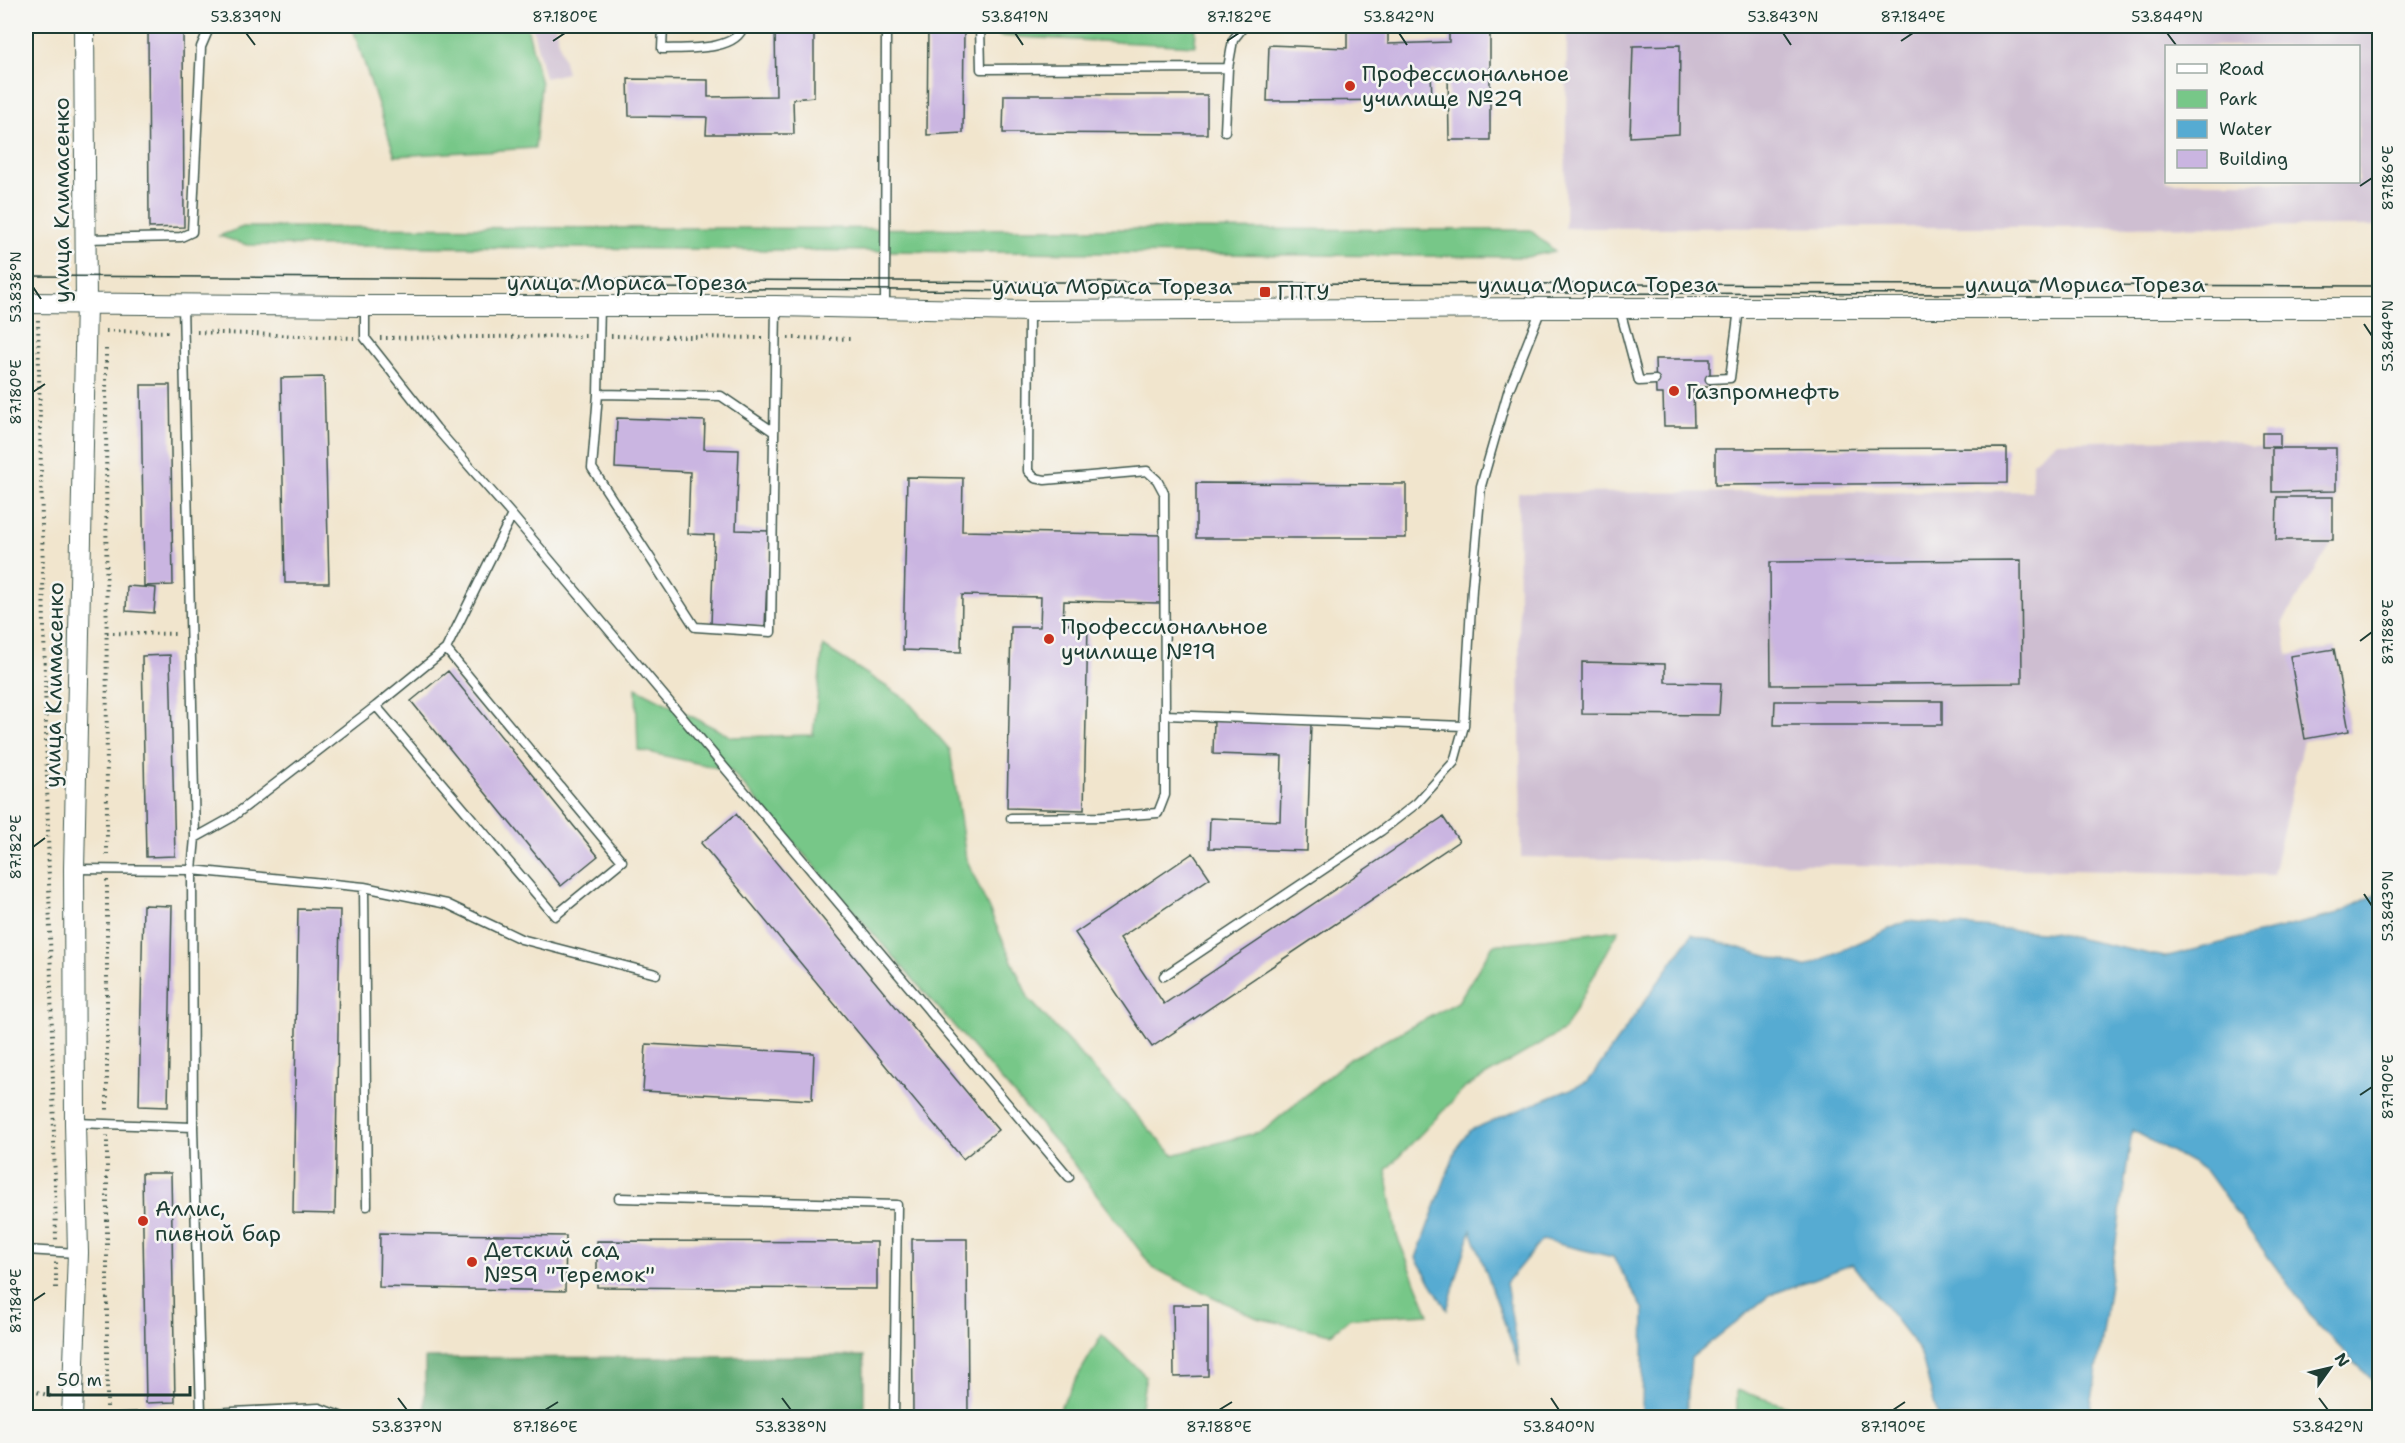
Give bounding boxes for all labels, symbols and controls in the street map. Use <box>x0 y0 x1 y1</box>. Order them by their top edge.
text: 53.839°N <box>210 7 282 27</box>
text: 87.180°E <box>532 7 598 27</box>
text: 53.841°N <box>981 7 1049 27</box>
text: 87.182°E <box>1207 7 1271 27</box>
text: 53.842°N <box>1363 7 1435 27</box>
text: 53.843°N <box>1747 7 1819 27</box>
text: 87.184°E <box>1880 7 1946 27</box>
text: 53.844°N <box>2131 7 2203 27</box>
legend <box>2165 45 2360 183</box>
text: Road <box>2219 57 2264 81</box>
place label: Профессиональное училище №29 <box>1362 59 1569 113</box>
marker: Профессиональное училище №29 <box>1343 79 1357 93</box>
text: Park <box>2219 87 2258 111</box>
street label: улица Климасенко <box>47 97 76 303</box>
text: Water <box>2219 117 2272 141</box>
text: 87.186°E <box>2378 145 2398 211</box>
text: Building <box>2219 147 2288 171</box>
text: 53.838°N <box>6 251 26 323</box>
street label: улица Мориса Тореза <box>507 268 748 297</box>
street label: улица Мориса Тореза <box>1478 270 1719 299</box>
street label: улица Мориса Тореза <box>1965 270 2206 299</box>
street label: улица Мориса Тореза <box>992 272 1233 301</box>
place label: ГПТУ <box>1277 278 1330 307</box>
marker: ГПТУ <box>1258 285 1272 299</box>
text: 53.844°N <box>2378 300 2398 372</box>
text: 87.180°E <box>6 359 26 425</box>
place label: Газпромнефть <box>1686 377 1839 406</box>
marker: Газпромнефть <box>1667 384 1681 398</box>
street label: улица Климасенко <box>38 582 70 788</box>
text: 87.188°E <box>2378 599 2398 665</box>
place label: Профессиональное училище №19 <box>1061 612 1268 666</box>
marker: Профессиональное училище №19 <box>1042 632 1056 646</box>
text: 87.182°E <box>6 815 26 879</box>
text: 53.843°N <box>2378 870 2398 942</box>
text: 87.190°E <box>2378 1054 2398 1120</box>
place label: Аллис, пивной бар <box>155 1194 281 1248</box>
marker: Аллис, пивной бар <box>136 1214 150 1228</box>
place label: Детский сад №59 "Теремок" <box>484 1235 655 1289</box>
marker: Детский сад №59 "Теремок" <box>465 1255 479 1269</box>
text: 87.184°E <box>6 1268 26 1334</box>
north arrow <box>2300 1338 2360 1398</box>
text: N <box>2330 1349 2354 1371</box>
scale bar <box>48 1359 190 1397</box>
text: 50 m <box>57 1368 102 1392</box>
text: 53.837°N <box>372 1417 442 1437</box>
text: 87.186°E <box>512 1417 578 1437</box>
text: 53.838°N <box>755 1417 827 1437</box>
text: 87.188°E <box>1186 1417 1252 1437</box>
text: 53.840°N <box>1523 1417 1595 1437</box>
text: 87.190°E <box>1860 1417 1926 1437</box>
text: 53.842°N <box>2292 1417 2364 1437</box>

